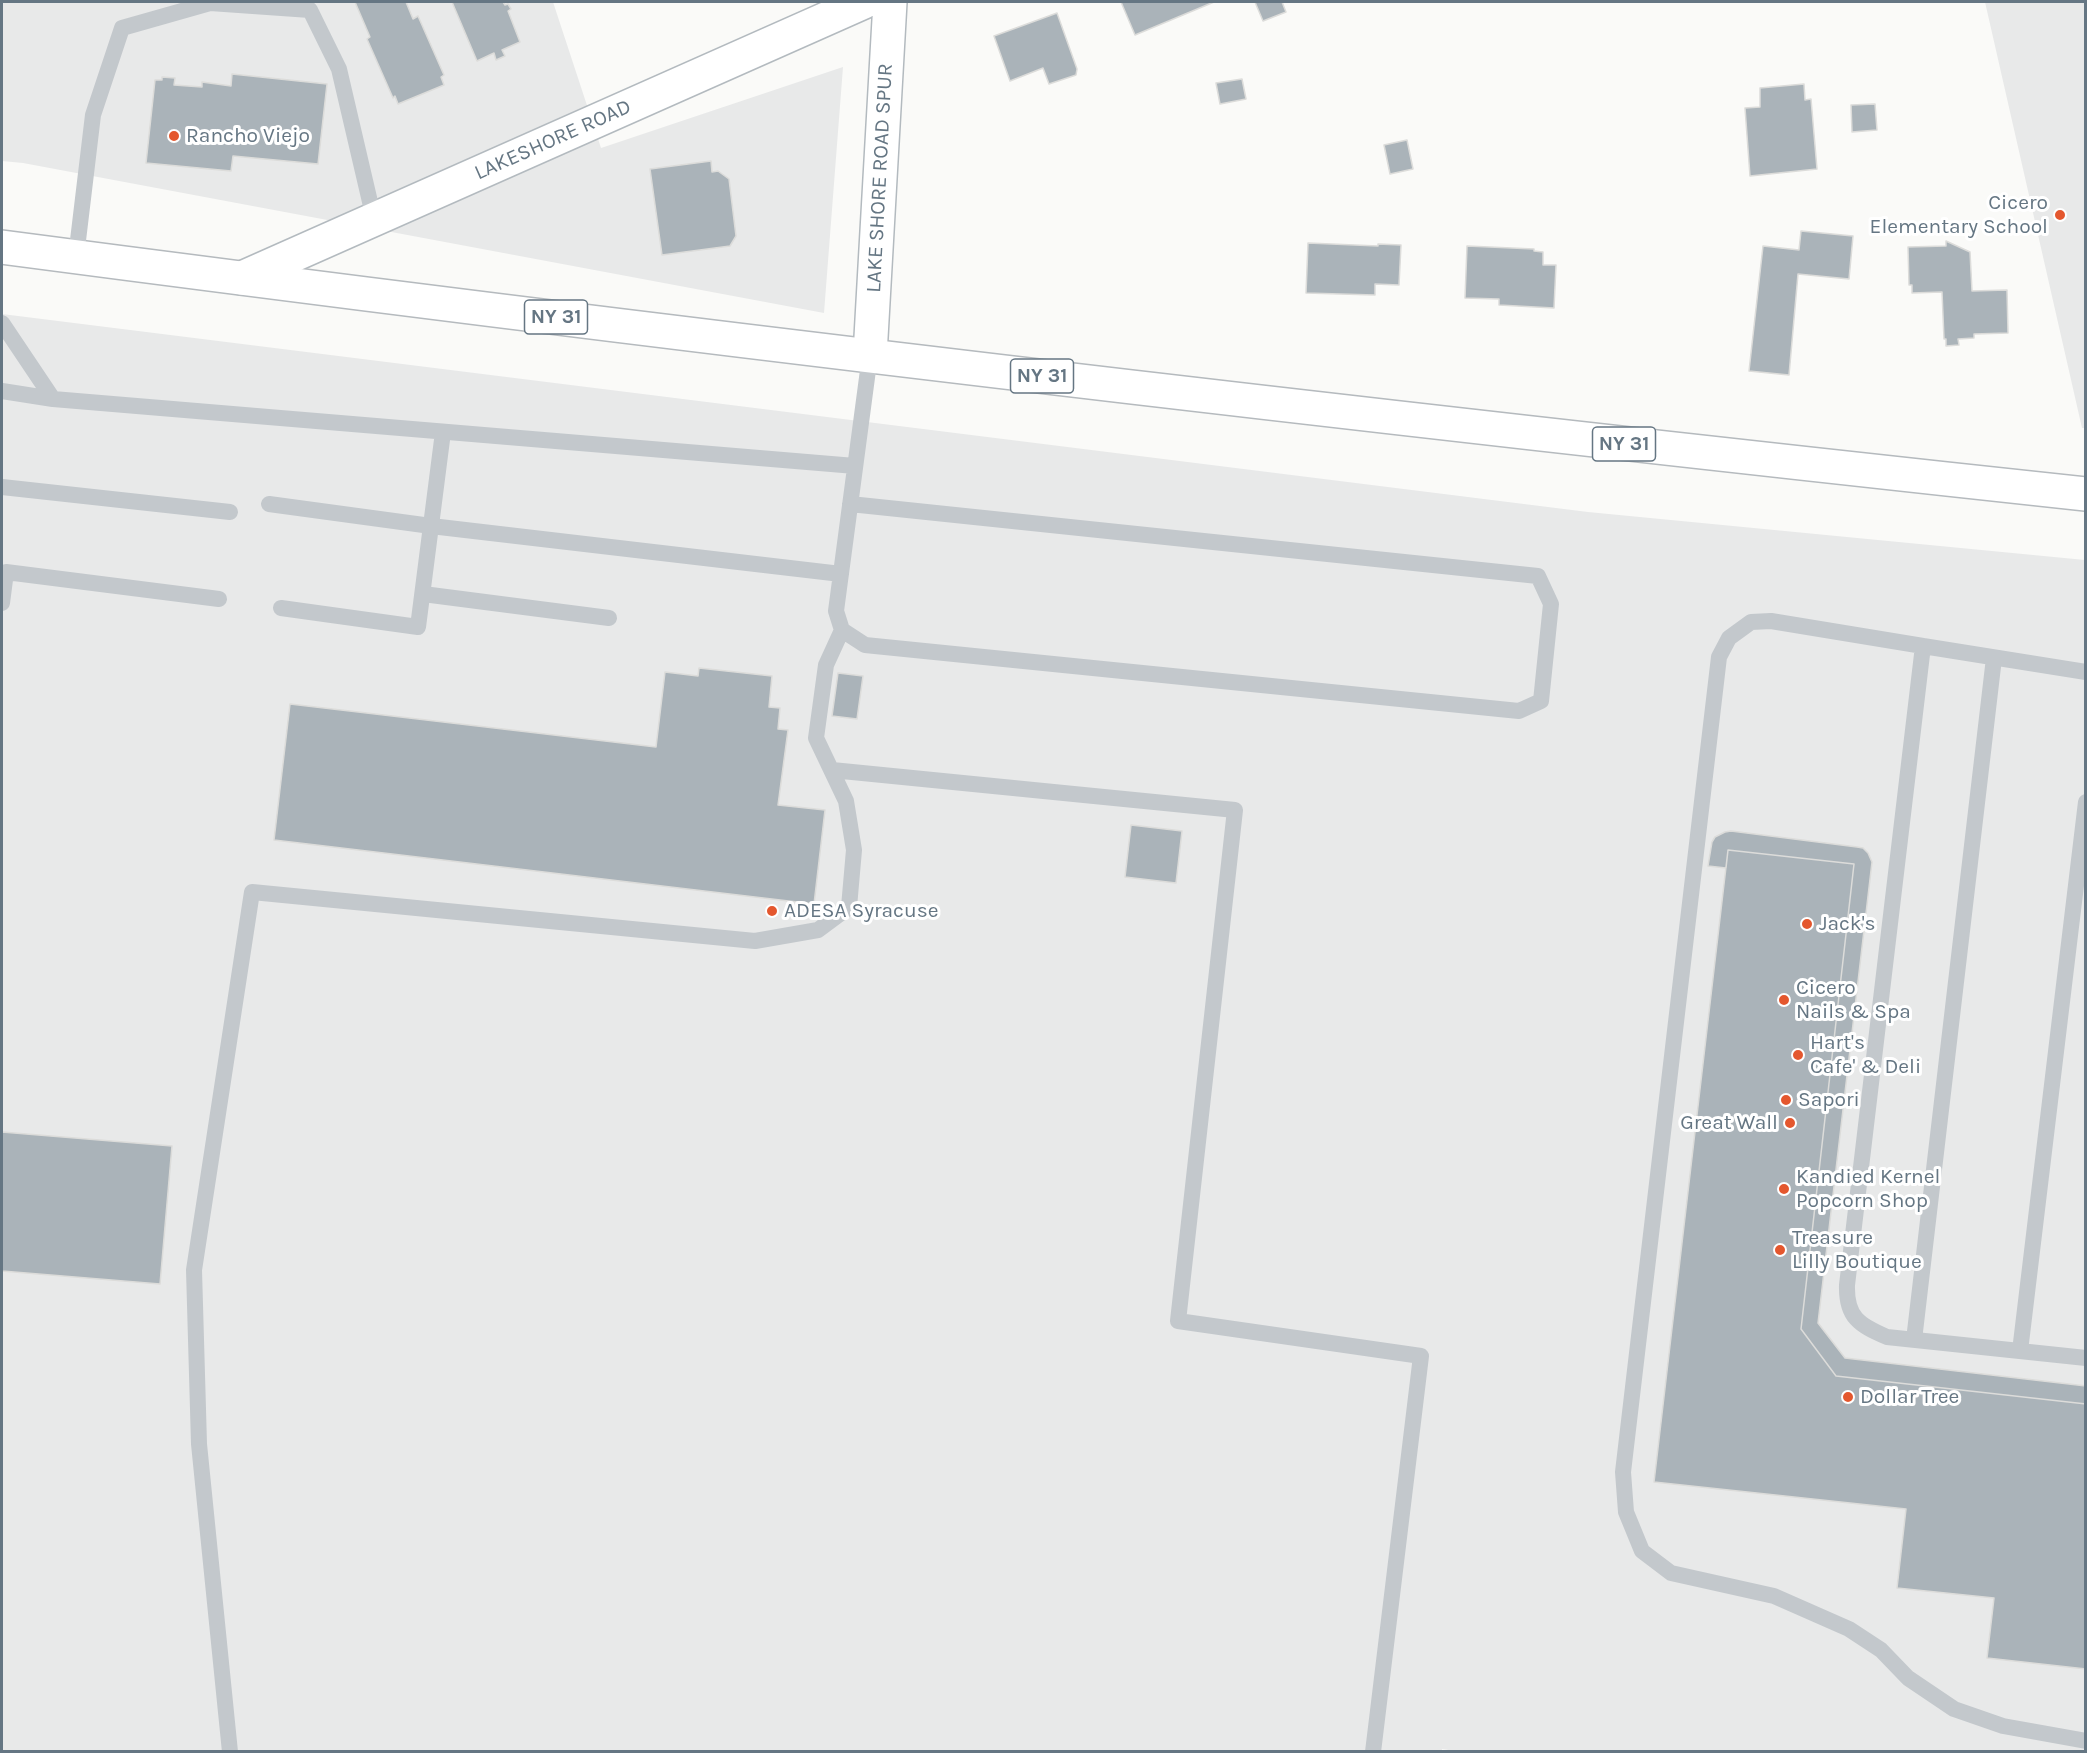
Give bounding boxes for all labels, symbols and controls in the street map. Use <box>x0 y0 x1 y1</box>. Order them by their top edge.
street label: LAKE SHORE ROAD SPUR <box>861 63 899 293</box>
street label: LAKESHORE ROAD <box>471 94 635 186</box>
place label: Rancho Viejo <box>186 123 310 149</box>
marker: Rancho Viejo <box>167 129 181 143</box>
place label: Cicero Elementary School <box>1870 190 2048 240</box>
marker: Cicero Elementary School <box>2053 208 2067 222</box>
road number: NY 31 <box>524 300 588 334</box>
road number: NY 31 <box>1010 359 1074 393</box>
road number: NY 31 <box>1592 427 1656 461</box>
place label: ADESA Syracuse <box>784 898 938 924</box>
marker: ADESA Syracuse <box>765 904 779 918</box>
place label: Jack's <box>1819 911 1876 937</box>
marker: Jack's <box>1800 917 1814 931</box>
place label: Cicero Nails & Spa <box>1796 975 1911 1025</box>
marker: Cicero Nails & Spa <box>1777 993 1791 1007</box>
place label: Hart's Cafe' & Deli <box>1810 1030 1921 1080</box>
marker: Hart's Cafe' & Deli <box>1791 1048 1805 1062</box>
place label: Sapori <box>1798 1087 1860 1113</box>
marker: Sapori <box>1779 1093 1793 1107</box>
place label: Great Wall <box>1680 1110 1778 1136</box>
marker: Great Wall <box>1783 1116 1797 1130</box>
place label: Kandied Kernel Popcorn Shop <box>1796 1164 1940 1214</box>
marker: Kandied Kernel Popcorn Shop <box>1777 1182 1791 1196</box>
place label: Treasure Lilly Boutique <box>1792 1225 1922 1275</box>
marker: Treasure Lilly Boutique <box>1773 1243 1787 1257</box>
place label: Dollar Tree <box>1860 1384 1959 1410</box>
marker: Dollar Tree <box>1841 1390 1855 1404</box>

